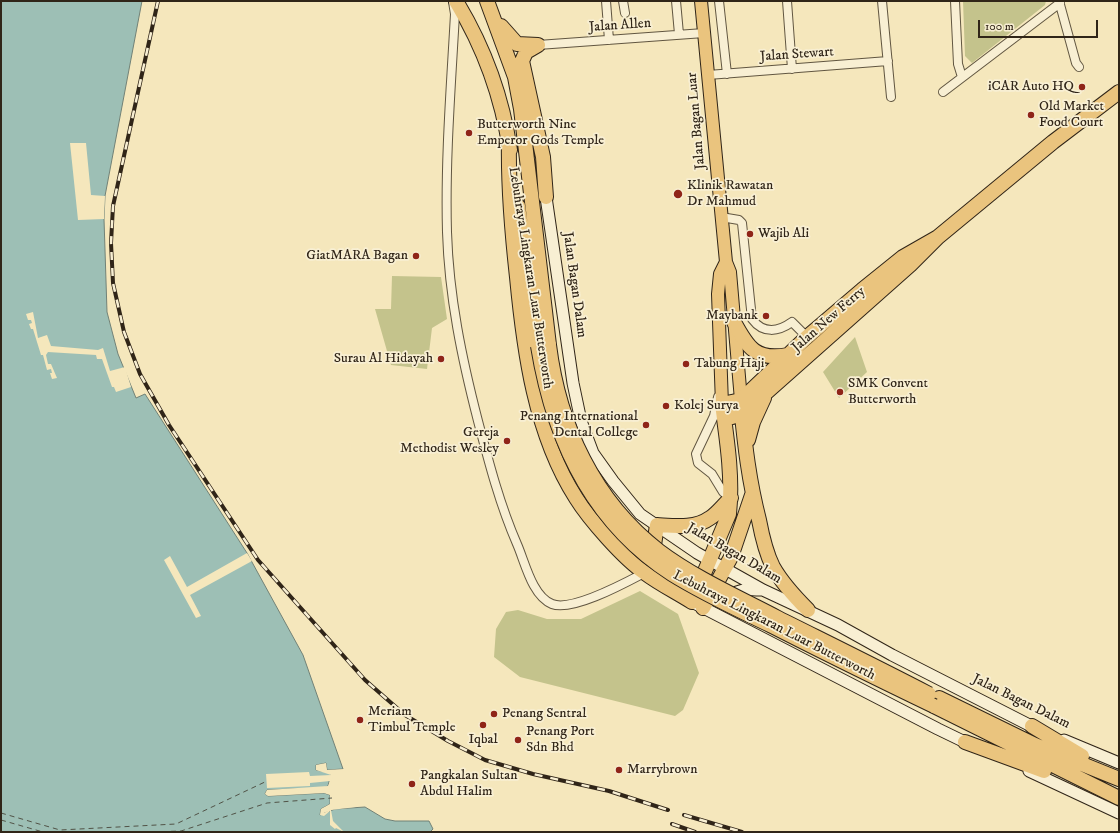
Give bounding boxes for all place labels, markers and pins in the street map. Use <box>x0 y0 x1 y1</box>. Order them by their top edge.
place label: iCAR Auto HQ <box>988 79 1074 95</box>
marker: iCAR Auto HQ <box>1077 82 1087 92</box>
place label: Old Market Food Court <box>1039 99 1104 132</box>
marker: Old Market Food Court <box>1026 110 1036 120</box>
place label: Butterworth Nine Emperor Gods Temple <box>477 117 604 150</box>
marker: Butterworth Nine Emperor Gods Temple <box>464 128 474 138</box>
place label: Klinik Rawatan Dr Mahmud <box>687 178 773 210</box>
marker: Klinik Rawatan Dr Mahmud <box>672 188 684 200</box>
place label: Wajib Ali <box>758 226 809 242</box>
marker: Wajib Ali <box>745 229 755 239</box>
place label: GiatMARA Bagan <box>306 248 408 264</box>
marker: GiatMARA Bagan <box>411 251 421 261</box>
place label: Maybank <box>706 308 758 324</box>
marker: Maybank <box>761 311 771 321</box>
place label: Surau Al Hidayah <box>334 351 433 367</box>
marker: Surau Al Hidayah <box>436 354 446 364</box>
place label: Tabung Haji <box>694 356 764 372</box>
marker: Tabung Haji <box>681 359 691 369</box>
place label: SMK Convent Butterworth <box>848 376 928 408</box>
marker: SMK Convent Butterworth <box>835 387 845 397</box>
place label: Kolej Surya <box>674 398 739 414</box>
marker: Kolej Surya <box>661 401 671 411</box>
place label: Penang International Dental College <box>520 409 638 442</box>
marker: Penang International Dental College <box>641 420 651 430</box>
place label: Gereja Methodist Wesley <box>400 425 499 458</box>
marker: Gereja Methodist Wesley <box>502 436 512 446</box>
place label: Meriam Timbul Temple <box>368 704 456 736</box>
place label: Penang Sentral <box>502 706 586 722</box>
marker: Penang Sentral <box>489 709 499 719</box>
marker: Meriam Timbul Temple <box>355 715 365 725</box>
marker: Iqbal <box>478 720 488 730</box>
place label: Penang Port Sdn Bhd <box>526 724 594 756</box>
place label: Iqbal <box>468 732 498 748</box>
marker: Penang Port Sdn Bhd <box>513 735 523 745</box>
place label: Marrybrown <box>627 762 698 778</box>
marker: Marrybrown <box>614 765 624 775</box>
place label: Pangkalan Sultan Abdul Halim <box>420 768 518 800</box>
marker: Pangkalan Sultan Abdul Halim <box>407 779 417 789</box>

